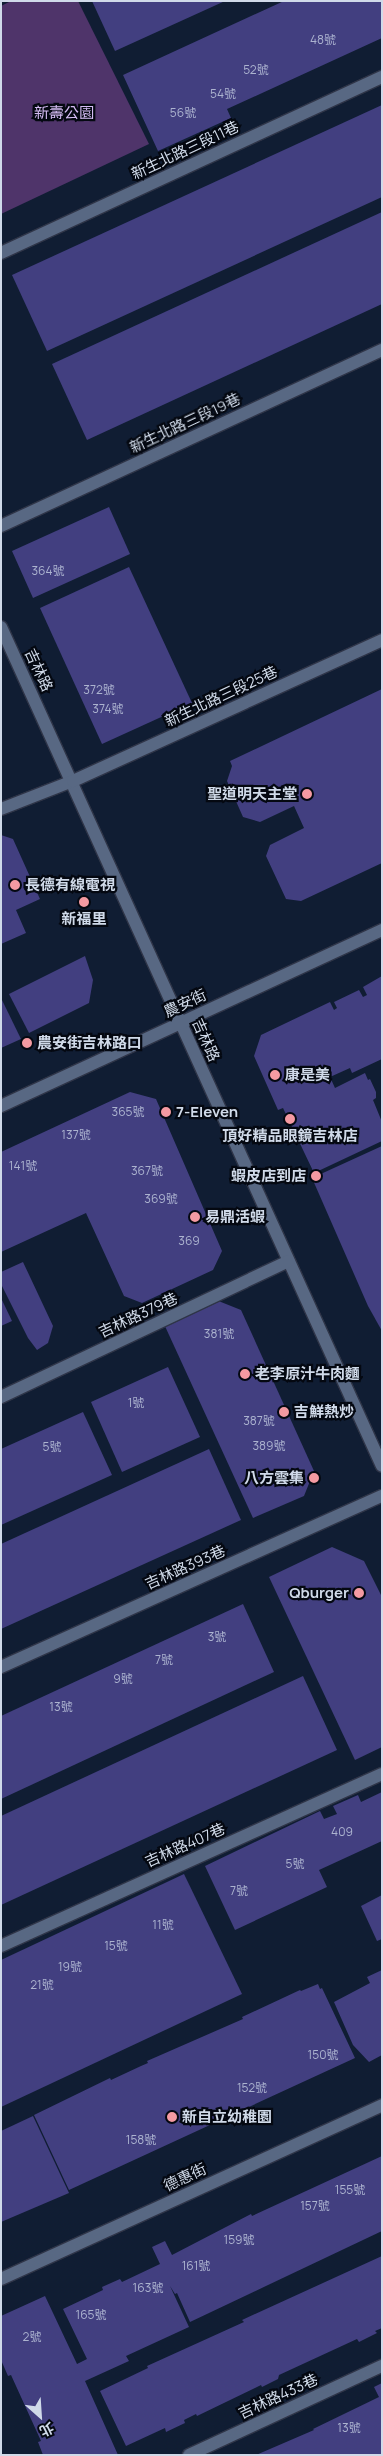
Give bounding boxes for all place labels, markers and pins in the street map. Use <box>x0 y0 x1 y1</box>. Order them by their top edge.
place label: 聖道明天主堂 <box>207 785 297 803</box>
marker: 聖道明天主堂 <box>301 788 313 800</box>
place label: 長德有線電視 <box>25 876 115 894</box>
marker: 長德有線電視 <box>9 879 21 891</box>
marker: 新福里 <box>78 896 90 908</box>
place label: 新福里 <box>62 910 106 928</box>
place label: 農安街吉林路口 <box>37 1034 142 1052</box>
marker: 農安街吉林路口 <box>21 1037 33 1049</box>
place label: 康是美 <box>285 1066 330 1084</box>
marker: 康是美 <box>269 1069 281 1081</box>
place label: 7-Eleven <box>176 1103 238 1121</box>
marker: 7-Eleven <box>160 1106 172 1118</box>
marker: 頂好精品眼鏡吉林店 <box>284 1113 296 1125</box>
place label: 頂好精品眼鏡吉林店 <box>223 1127 357 1145</box>
place label: 蝦皮店到店 <box>231 1167 306 1185</box>
marker: 蝦皮店到店 <box>310 1170 322 1182</box>
place label: 易鼎活蝦 <box>205 1208 265 1226</box>
marker: 易鼎活蝦 <box>189 1211 201 1223</box>
place label: 老李原汁牛肉麵 <box>255 1365 360 1383</box>
marker: 老李原汁牛肉麵 <box>239 1368 251 1380</box>
place label: 吉鮮熱炒 <box>294 1403 354 1421</box>
marker: 吉鮮熱炒 <box>278 1406 290 1418</box>
place label: 八方雲集 <box>244 1469 304 1487</box>
marker: 八方雲集 <box>308 1472 320 1484</box>
place label: Qburger <box>289 1584 349 1602</box>
marker: Qburger <box>353 1587 365 1599</box>
place label: 新自立幼稚園 <box>182 2108 272 2126</box>
marker: 新自立幼稚園 <box>166 2111 178 2123</box>

